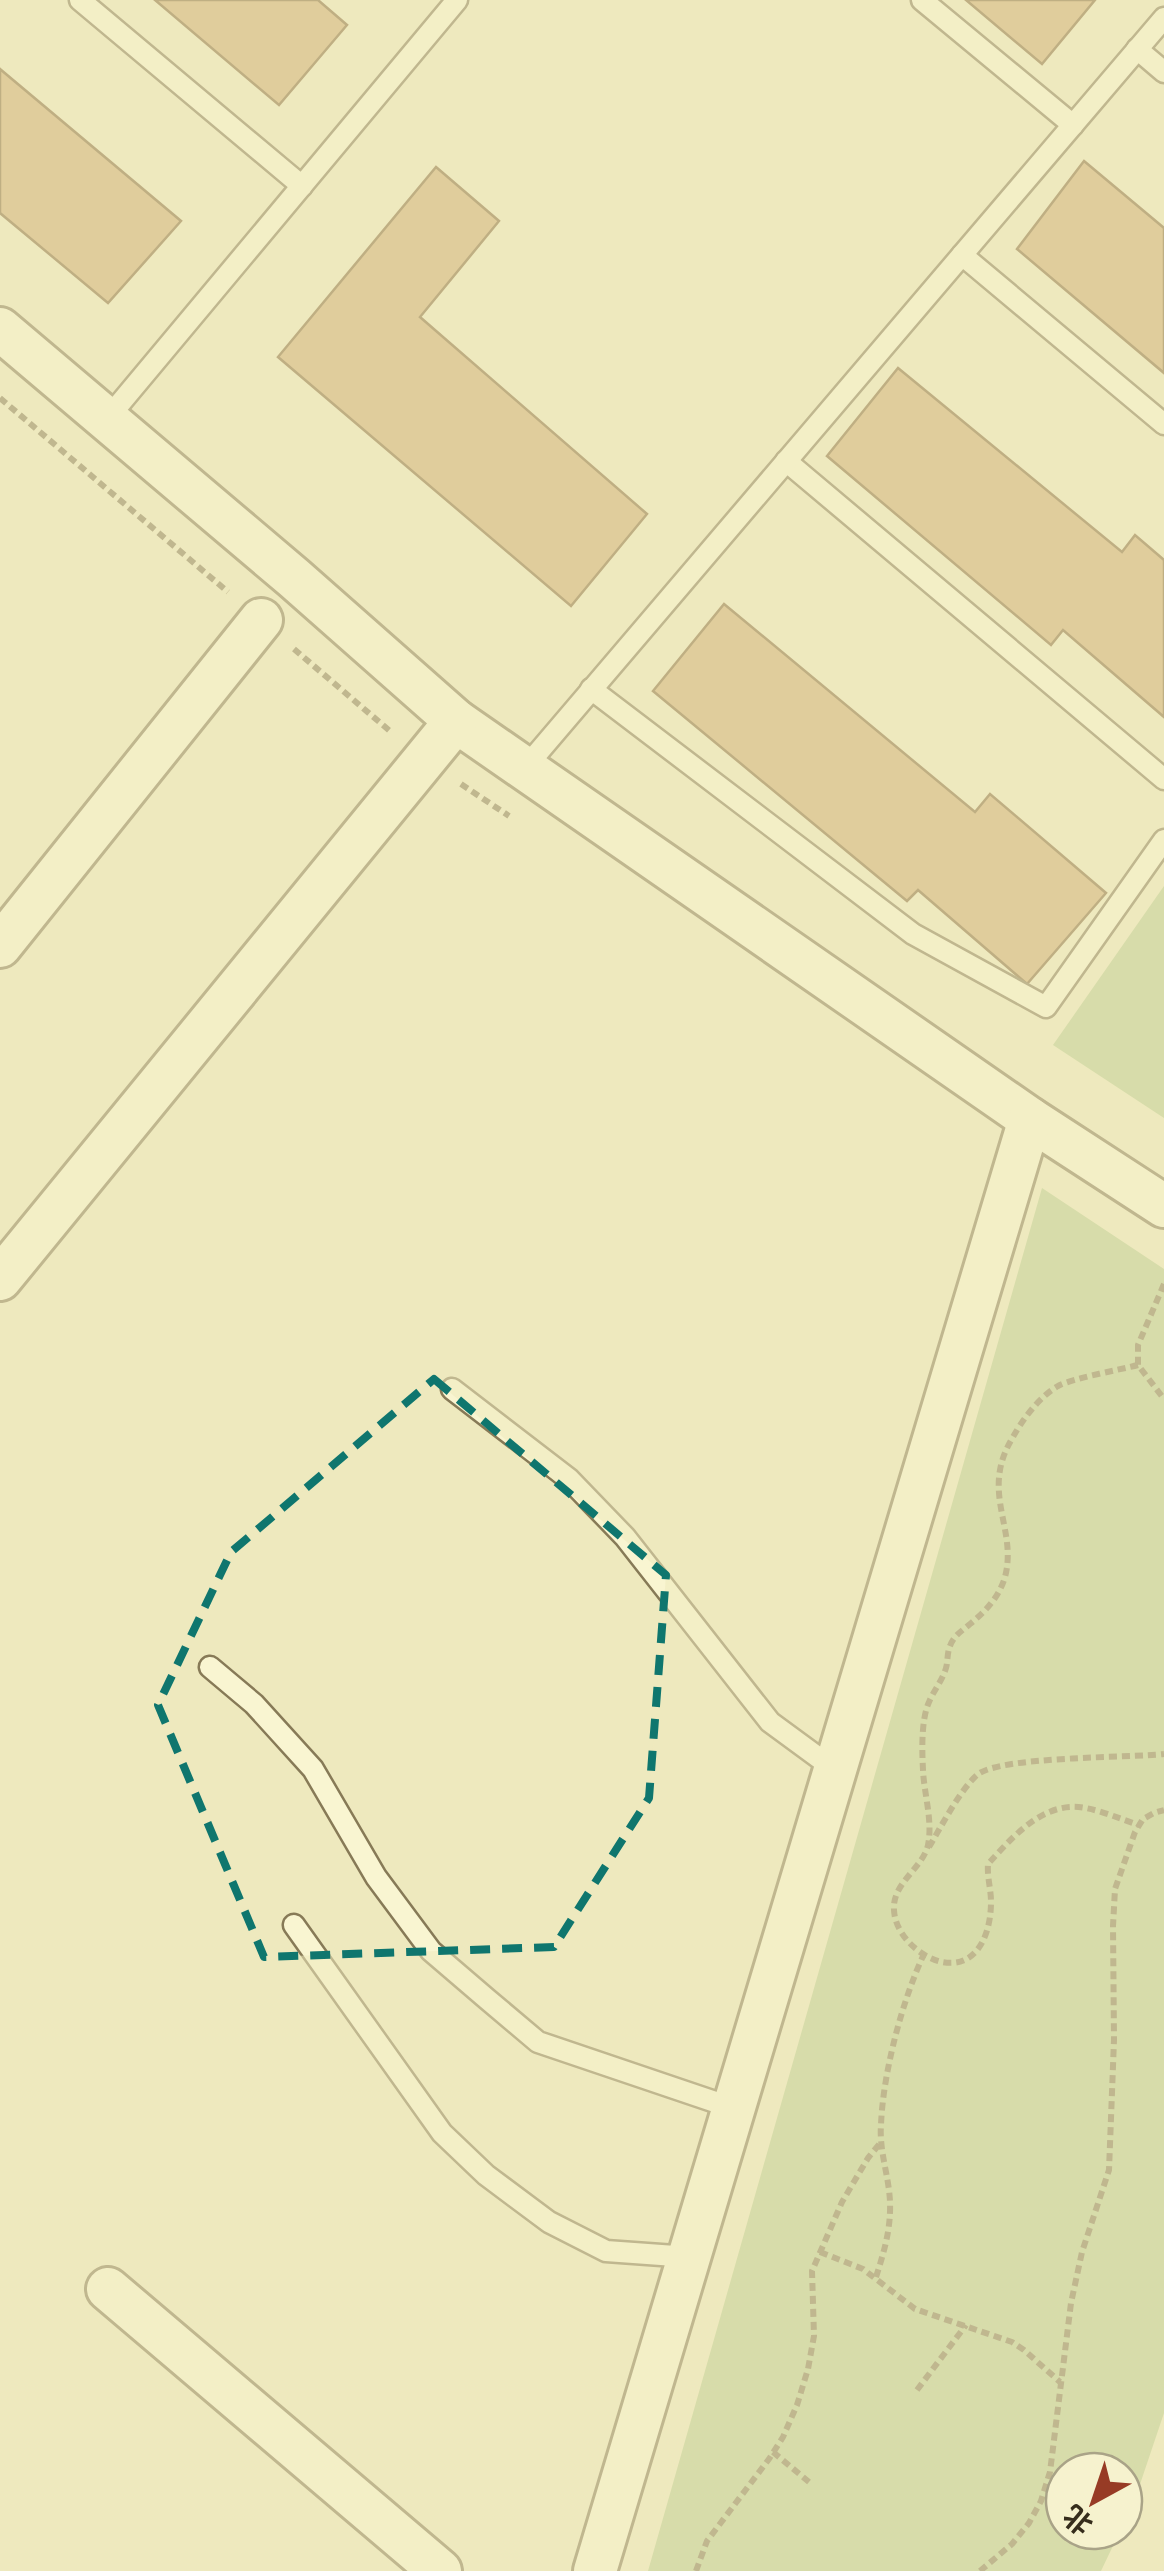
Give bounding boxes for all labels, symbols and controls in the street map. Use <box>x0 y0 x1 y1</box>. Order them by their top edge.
north arrow <box>1044 2451 1144 2551</box>
text: 北 <box>1053 2497 1100 2546</box>

